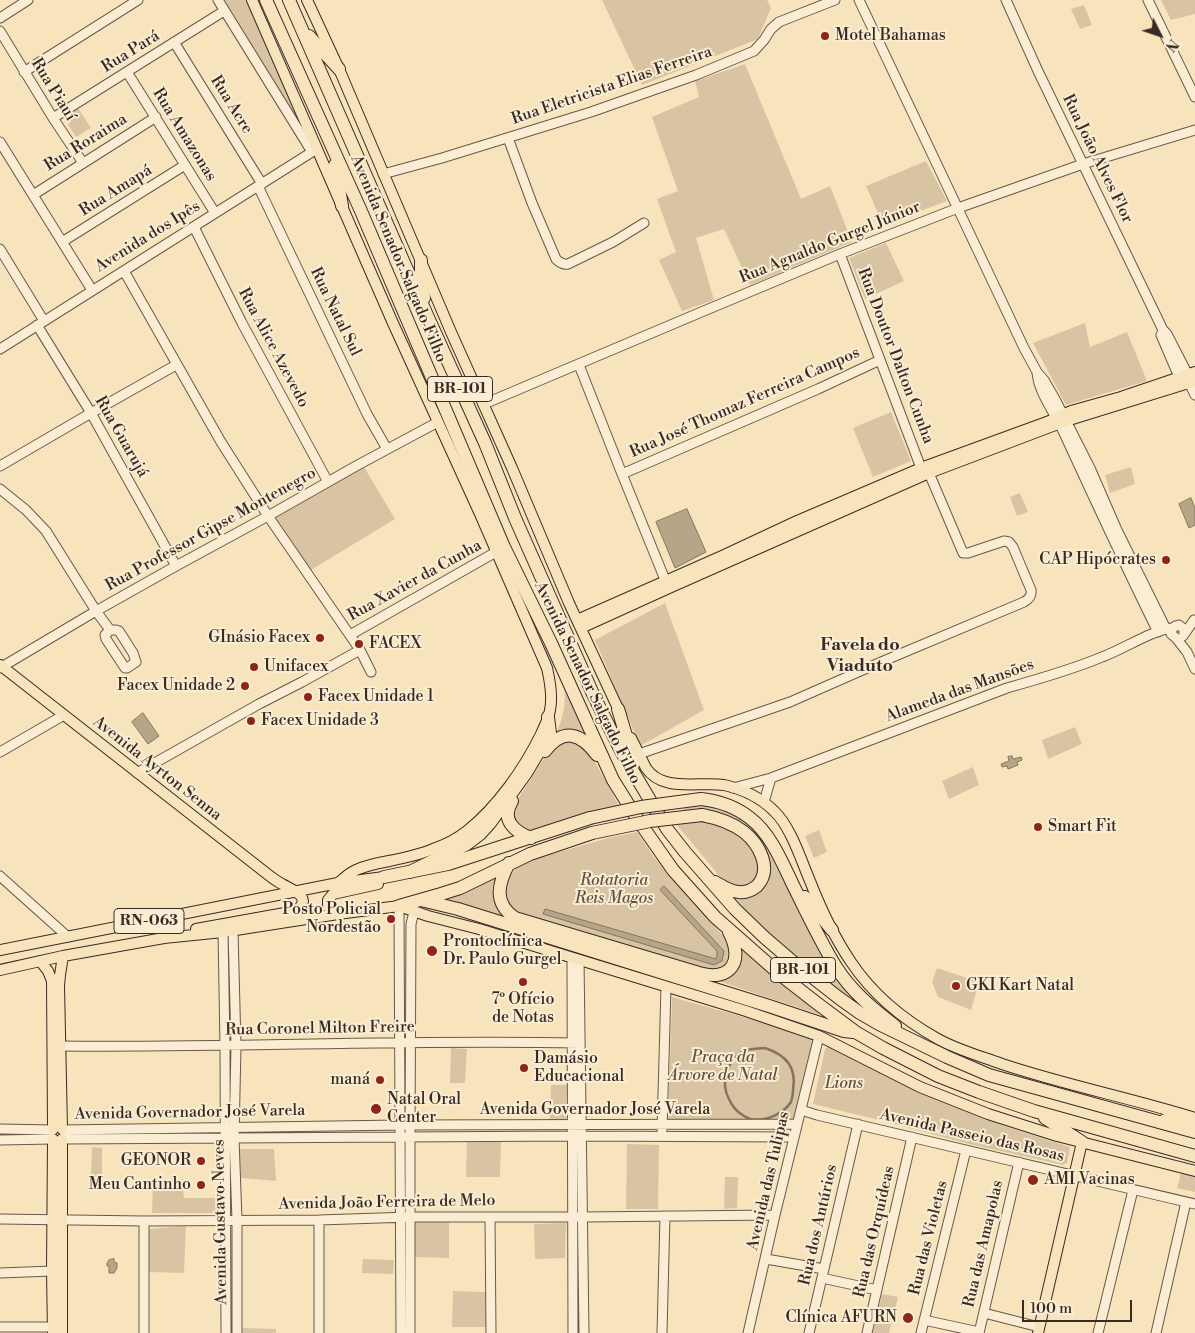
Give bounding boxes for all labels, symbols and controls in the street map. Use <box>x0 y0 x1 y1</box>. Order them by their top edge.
north arrow <box>1135 10 1185 60</box>
place label: Motel Bahamas <box>835 26 946 46</box>
street label: Rua Pará <box>98 27 164 77</box>
marker: Motel Bahamas <box>819 30 831 42</box>
text: N <box>1161 35 1182 55</box>
street label: Rua Eletricista Elias Ferreira <box>509 43 715 129</box>
street label: Rua Piauí <box>26 55 80 125</box>
street label: Rua Acre <box>206 72 256 138</box>
street label: Rua Amazonas <box>148 85 220 185</box>
street label: Rua João Alves Flor <box>1057 91 1137 227</box>
street label: Rua Roraima <box>41 110 131 176</box>
street label: Avenida Senador Salgado Filho <box>346 153 450 365</box>
street label: Rua Amapá <box>76 161 156 221</box>
street label: Avenida dos Ipês <box>92 197 204 277</box>
street label: Rua Agnaldo Gurgel Júnior <box>737 198 923 288</box>
street label: Rua Natal Sul <box>305 264 365 360</box>
street label: Rua Doutor Dalton Cunha <box>853 265 937 447</box>
street label: Rua Alice Azevedo <box>233 285 313 411</box>
street label: Rua José Thomaz Ferreira Campos <box>627 343 863 463</box>
road number: BR-101 <box>428 376 492 402</box>
street label: Rua Guarujá <box>90 393 152 481</box>
street label: Rua Professor Gipse Montenegro <box>102 464 320 596</box>
street label: Rua Xavier da Cunha <box>345 536 485 626</box>
place label: CAP Hipócrates <box>1039 550 1156 570</box>
marker: CAP Hipócrates <box>1160 554 1172 566</box>
street label: Avenida Senador Salgado Filho <box>529 579 645 787</box>
place label: GInásio Facex <box>208 628 310 648</box>
marker: GInásio Facex <box>314 632 326 644</box>
place label: FACEX <box>369 634 421 654</box>
district label: Favela do Viaduto <box>820 635 900 678</box>
marker: FACEX <box>353 638 365 650</box>
street label: Alameda das Mansões <box>883 655 1037 727</box>
place label: Unifacex <box>264 657 328 677</box>
marker: Unifacex <box>248 661 260 673</box>
place label: Facex Unidade 2 <box>117 676 235 696</box>
marker: Facex Unidade 2 <box>239 680 251 692</box>
place label: Facex Unidade 1 <box>318 687 434 707</box>
marker: Facex Unidade 1 <box>302 691 314 703</box>
place label: Facex Unidade 3 <box>261 711 379 731</box>
street label: Avenida Ayrton Senna <box>89 713 225 825</box>
marker: Facex Unidade 3 <box>245 715 257 727</box>
place label: Smart Fit <box>1048 817 1117 837</box>
marker: Smart Fit <box>1032 821 1044 833</box>
park label: Rotatoria Reis Magos <box>575 871 653 909</box>
place label: Posto Policial Nordestão <box>282 900 381 938</box>
road number: RN-063 <box>114 908 184 934</box>
marker: Posto Policial Nordestão <box>385 913 397 925</box>
place label: Prontoclínica Dr. Paulo Gurgel <box>443 932 562 970</box>
marker: Prontoclínica Dr. Paulo Gurgel <box>425 944 439 958</box>
road number: BR-101 <box>770 958 836 982</box>
marker: 7º Ofício de Notas <box>517 976 529 988</box>
place label: GKI Kart Natal <box>966 976 1074 996</box>
marker: GKI Kart Natal <box>950 980 962 992</box>
place label: 7º Ofício de Notas <box>491 990 555 1028</box>
street label: Rua Coronel Milton Freire <box>225 1018 415 1040</box>
park label: Praça da Árvore de Natal <box>668 1048 778 1086</box>
place label: Damásio Educacional <box>534 1049 624 1087</box>
marker: Damásio Educacional <box>518 1062 530 1074</box>
place label: maná <box>330 1070 370 1090</box>
marker: maná <box>374 1074 386 1086</box>
park label: Lions <box>825 1074 863 1094</box>
place label: Natal Oral Center <box>387 1090 461 1128</box>
street label: Avenida Governador José Varela <box>480 1100 710 1120</box>
street label: Avenida Governador José Varela <box>74 1101 306 1125</box>
marker: Natal Oral Center <box>369 1102 383 1116</box>
street label: Avenida Passeio das Rosas <box>878 1105 1066 1167</box>
street label: Avenida das Tulipas <box>744 1110 794 1252</box>
street label: Avenida Gustavo Neves <box>210 1139 232 1305</box>
place label: GEONOR <box>121 1151 191 1171</box>
marker: GEONOR <box>195 1155 207 1167</box>
street label: Rua dos Antúrios <box>796 1163 842 1287</box>
street label: Rua das Orquídeas <box>850 1164 900 1300</box>
place label: AMI Vacinas <box>1044 1170 1135 1190</box>
marker: AMI Vacinas <box>1026 1173 1040 1187</box>
place label: Meu Cantinho <box>89 1175 191 1195</box>
street label: Rua das Amapolas <box>960 1178 1008 1310</box>
marker: Meu Cantinho <box>195 1179 207 1191</box>
street label: Rua das Violetas <box>905 1179 953 1297</box>
street label: Avenida João Ferreira de Melo <box>278 1192 496 1214</box>
scale bar <box>1025 1290 1135 1322</box>
text: 100 m <box>1030 1299 1072 1318</box>
place label: Clínica AFURN <box>785 1308 897 1328</box>
marker: Clínica AFURN <box>901 1311 915 1325</box>

